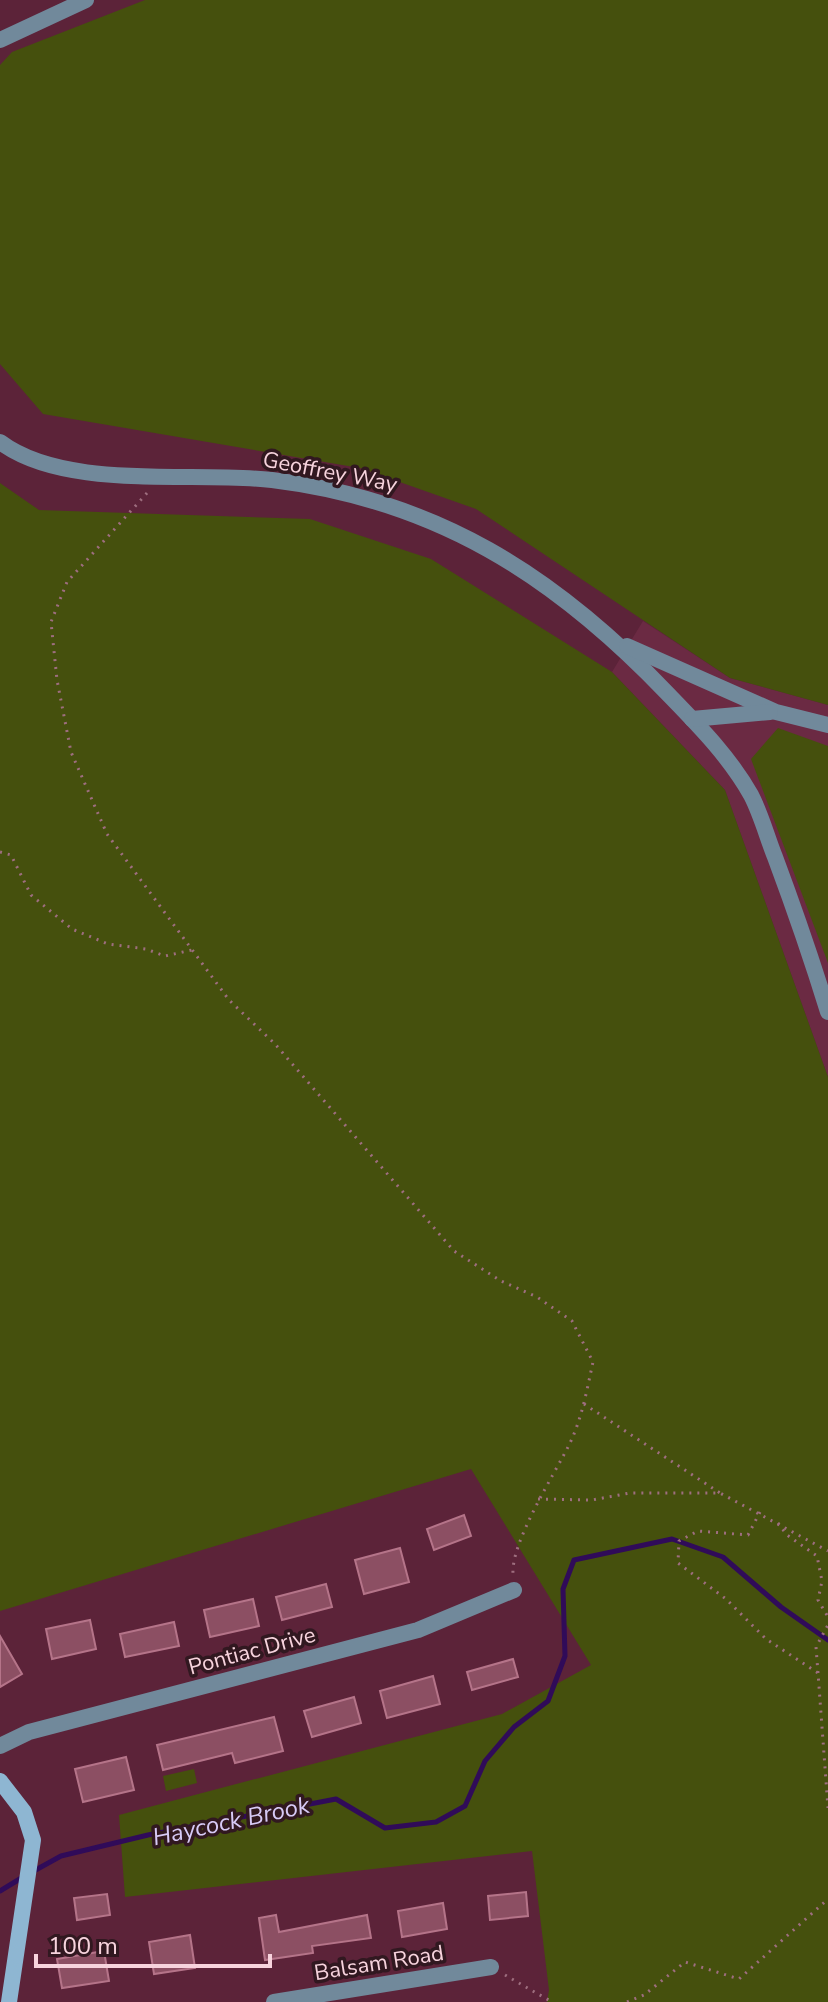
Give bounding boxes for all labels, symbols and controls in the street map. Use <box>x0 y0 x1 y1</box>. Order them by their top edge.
street label: Geoffrey Way <box>260 444 400 500</box>
street label: Pontiac Drive <box>185 1620 319 1682</box>
water label: Haycock Brook <box>149 1789 313 1853</box>
scale bar <box>36 1918 270 1968</box>
text: 100 m <box>48 1930 118 1962</box>
street label: Balsam Road <box>312 1938 446 1988</box>

